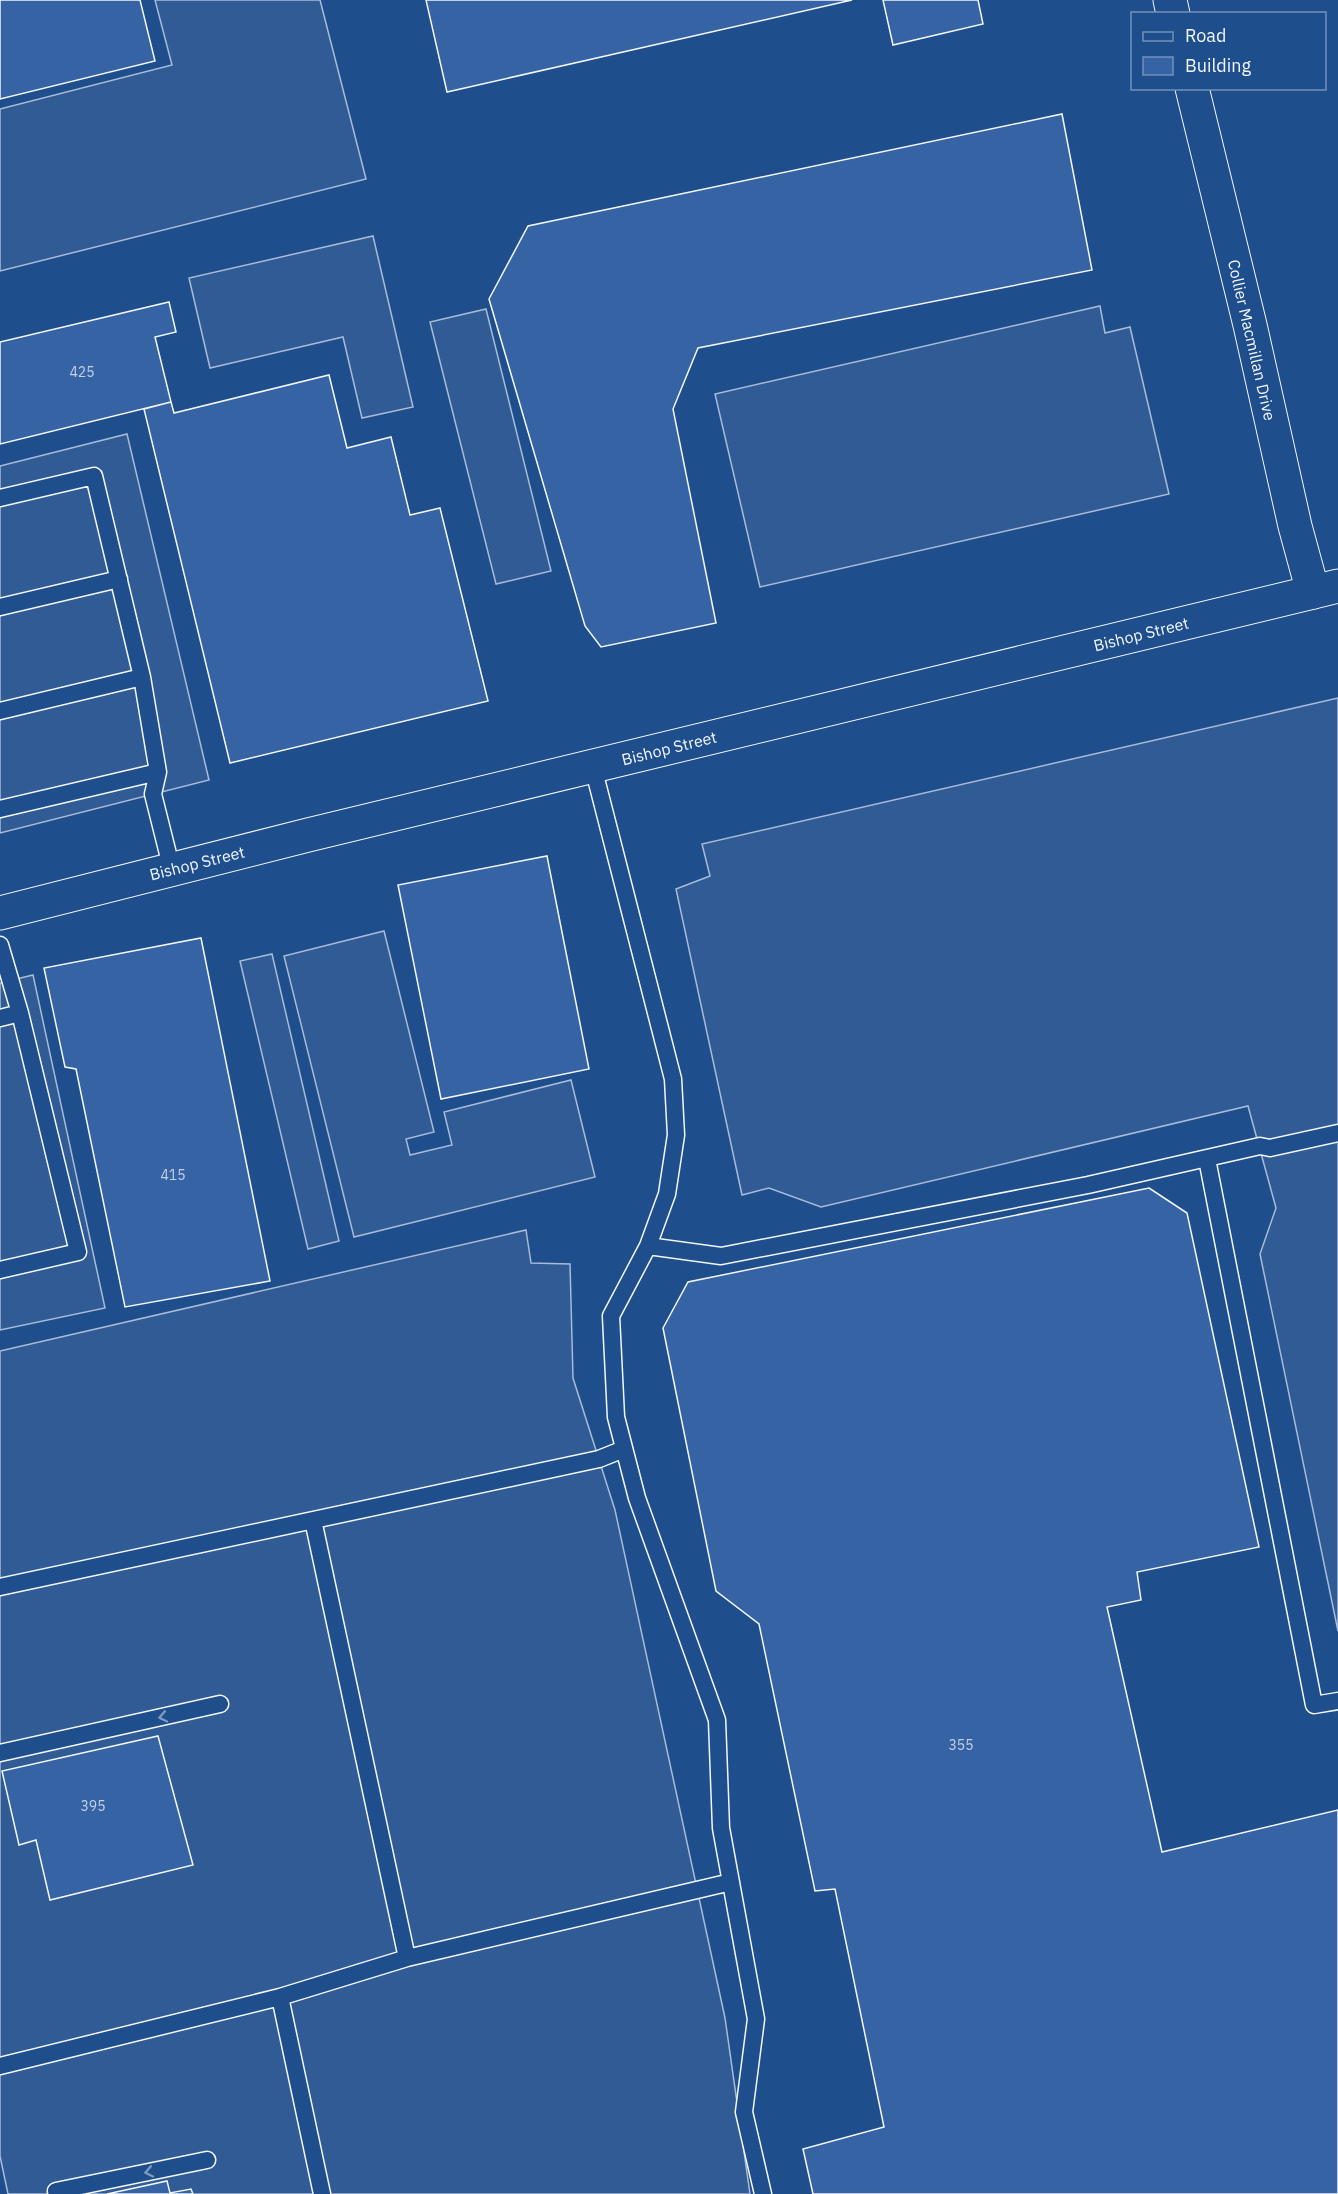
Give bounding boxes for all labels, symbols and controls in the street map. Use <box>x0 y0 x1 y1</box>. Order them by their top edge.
legend <box>1131 12 1326 90</box>
text: Road <box>1185 24 1226 47</box>
text: Building <box>1185 54 1252 77</box>
street label: Collier Macmillan Drive <box>1224 258 1280 423</box>
house number: 425 <box>69 363 95 381</box>
street label: Bishop Street <box>1091 613 1191 655</box>
street label: Bishop Street <box>619 727 719 769</box>
street label: Bishop Street <box>147 842 247 884</box>
house number: 415 <box>160 1166 186 1184</box>
one-way arrow <box>158 1709 168 1722</box>
house number: 355 <box>948 1736 974 1754</box>
house number: 395 <box>80 1797 106 1815</box>
one-way arrow <box>145 2165 155 2178</box>

